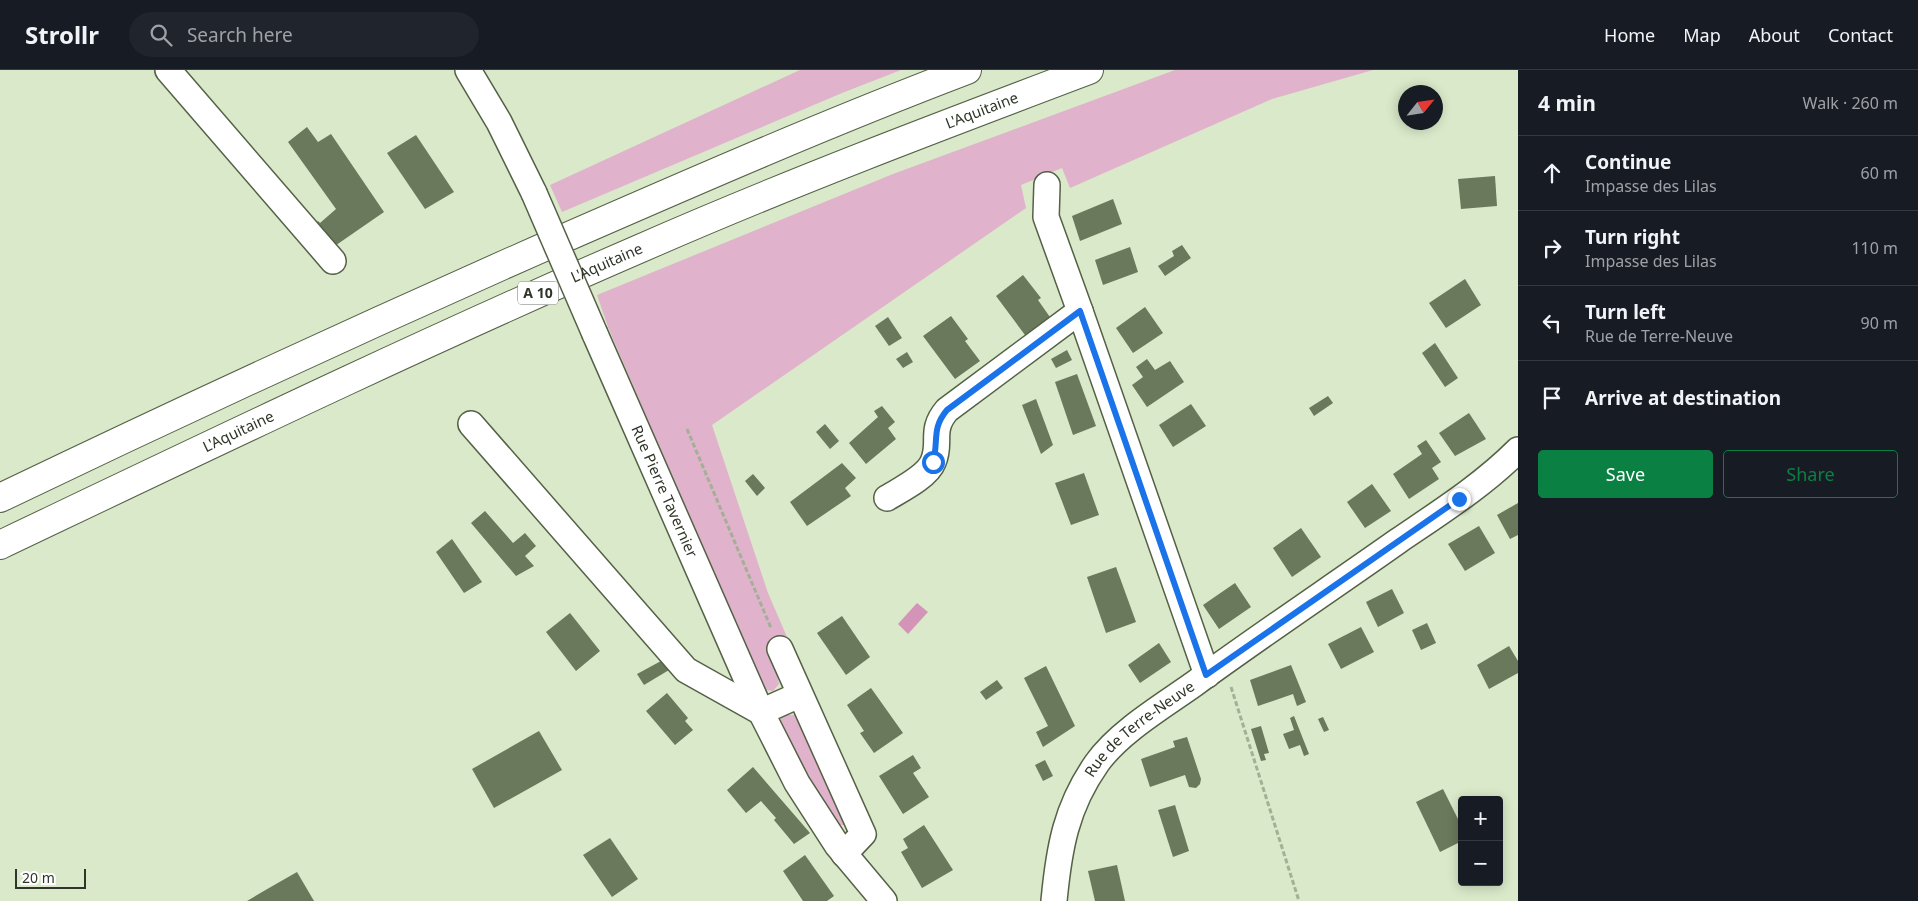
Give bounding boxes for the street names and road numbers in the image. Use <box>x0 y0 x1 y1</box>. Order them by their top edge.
street label: L'Aquitaine <box>942 87 1021 133</box>
street label: L'Aquitaine <box>567 238 645 287</box>
road number: A 10 <box>518 282 558 304</box>
street label: L'Aquitaine <box>199 405 277 456</box>
street label: Rue Pierre Tavernier <box>627 422 703 560</box>
street label: Rue de Terre-Neuve <box>1079 676 1198 780</box>

